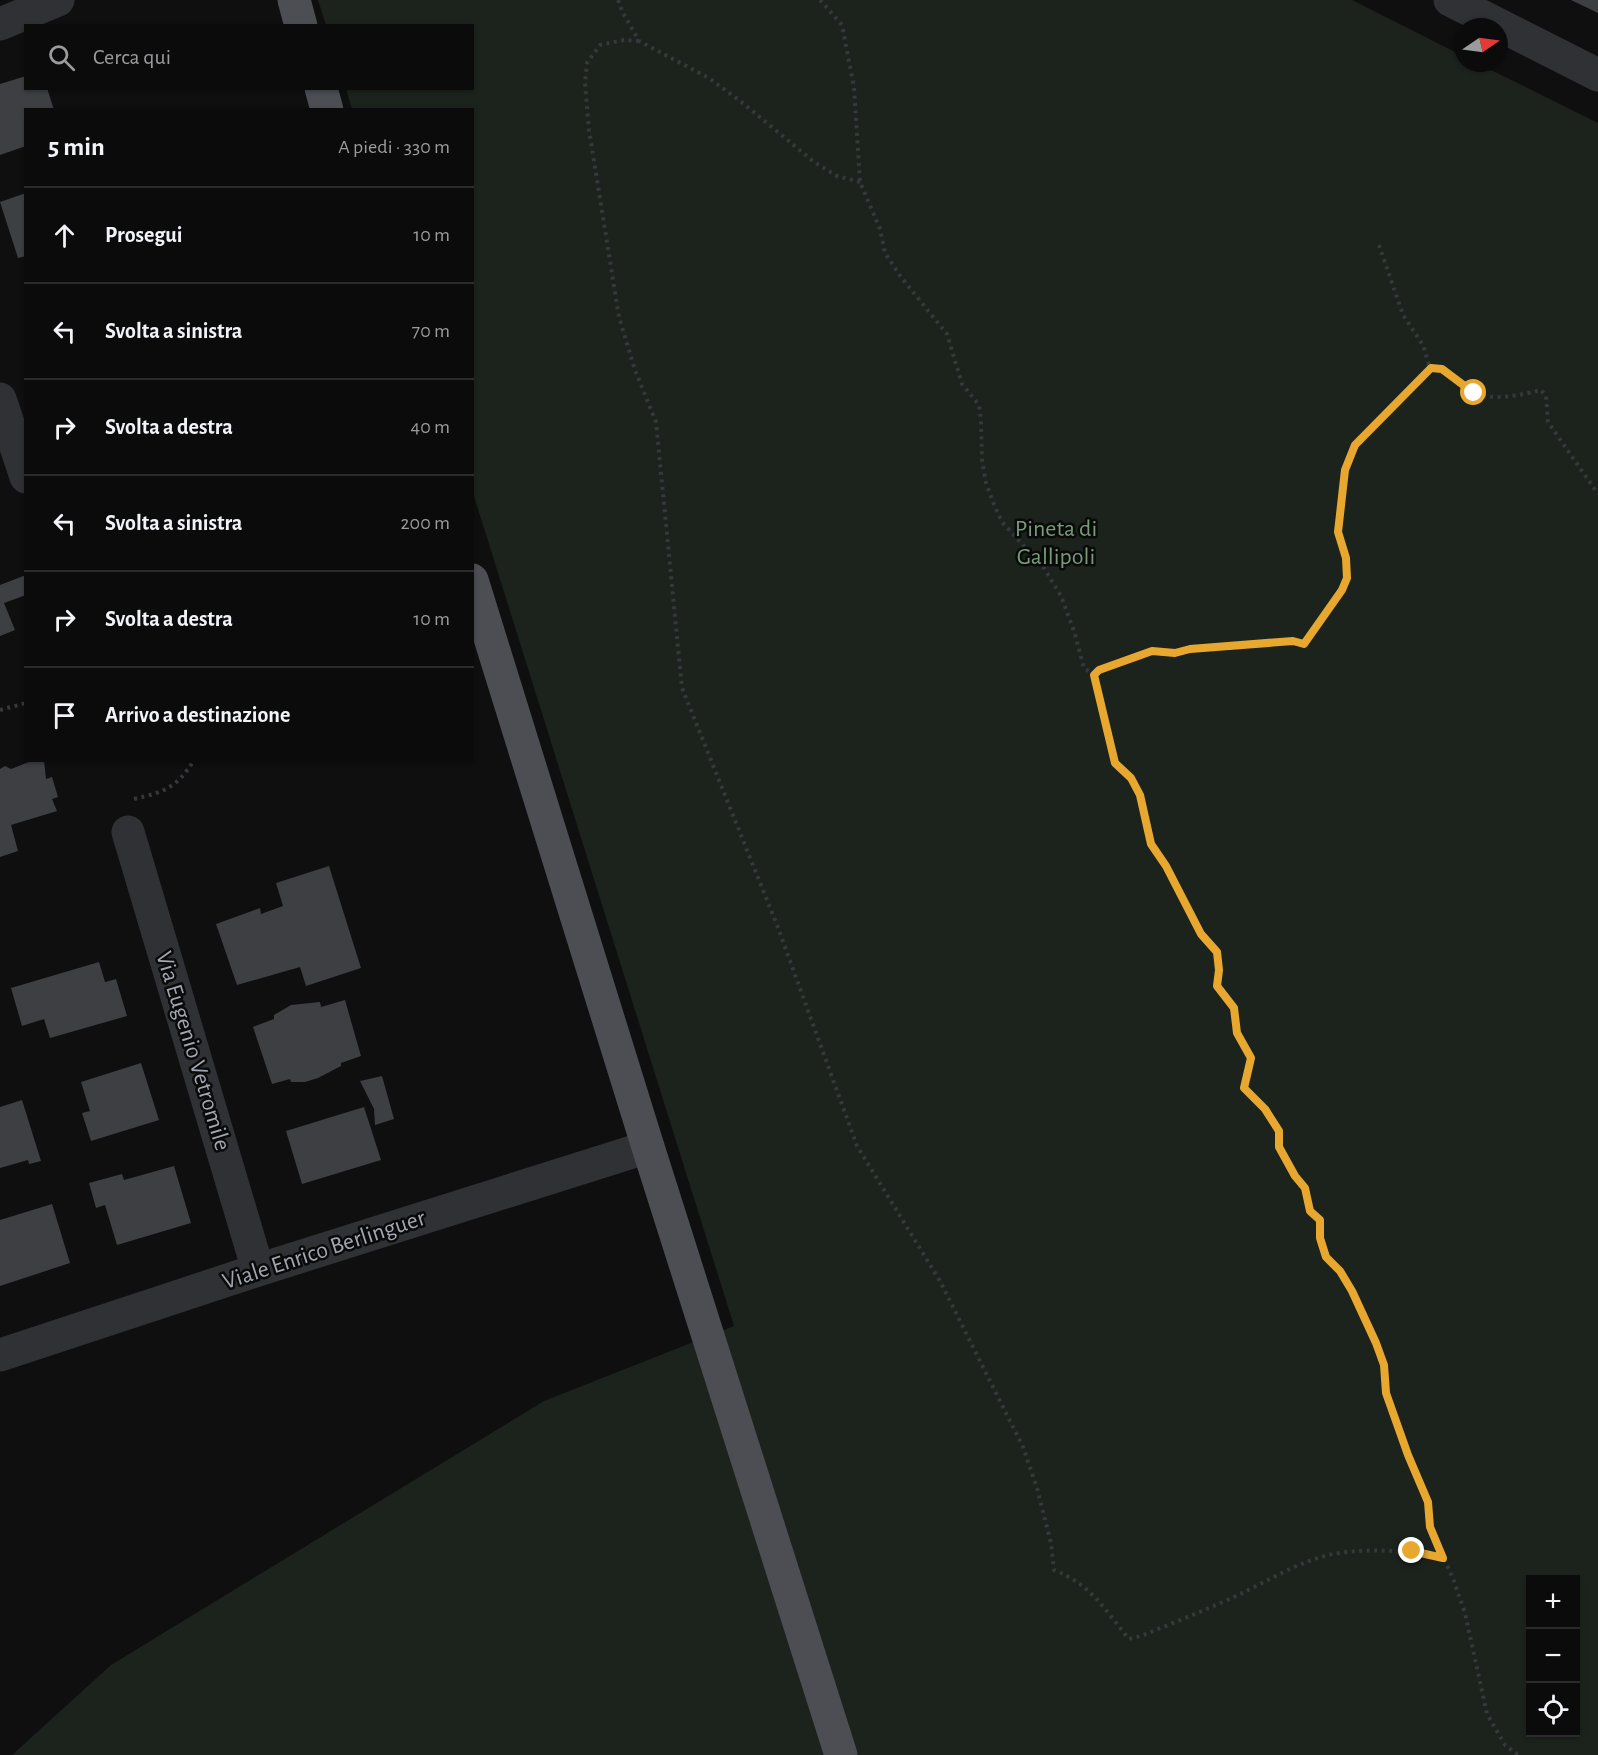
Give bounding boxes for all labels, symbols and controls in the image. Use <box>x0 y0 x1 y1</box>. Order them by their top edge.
north arrow <box>1454 18 1508 72</box>
search box <box>24 24 474 90</box>
icon: search <box>45 41 78 74</box>
text: Cerca qui <box>93 46 171 68</box>
text: 5 min <box>48 134 105 160</box>
text: A piedi · 330 m <box>338 137 450 157</box>
icon: ahead <box>48 219 81 252</box>
text: Prosegui <box>105 224 182 246</box>
text: 10 m <box>413 225 450 245</box>
icon: left <box>48 315 81 348</box>
text: Svolta a sinistra <box>105 320 242 342</box>
text: 70 m <box>412 321 450 341</box>
route start <box>1460 379 1486 405</box>
icon: right <box>48 411 81 444</box>
text: Svolta a destra <box>105 416 233 438</box>
text: 40 m <box>411 417 450 437</box>
icon: left <box>48 507 81 540</box>
text: Svolta a sinistra <box>105 512 242 534</box>
text: 200 m <box>400 513 450 533</box>
park label: Pineta di Gallipoli <box>1015 517 1097 569</box>
icon: right <box>48 603 81 636</box>
text: Svolta a destra <box>105 608 233 630</box>
text: 10 m <box>413 609 450 629</box>
icon: arrive <box>48 699 81 732</box>
text: Arrivo a destinazione <box>105 704 290 726</box>
street label: Via Eugenio Vetromile <box>151 949 235 1153</box>
street label: Viale Enrico Berlinguer <box>220 1206 429 1294</box>
route end <box>1398 1537 1424 1563</box>
map controls <box>1526 1575 1580 1737</box>
button: + <box>1526 1575 1580 1629</box>
button: − <box>1526 1629 1580 1683</box>
button: locate <box>1526 1683 1580 1737</box>

